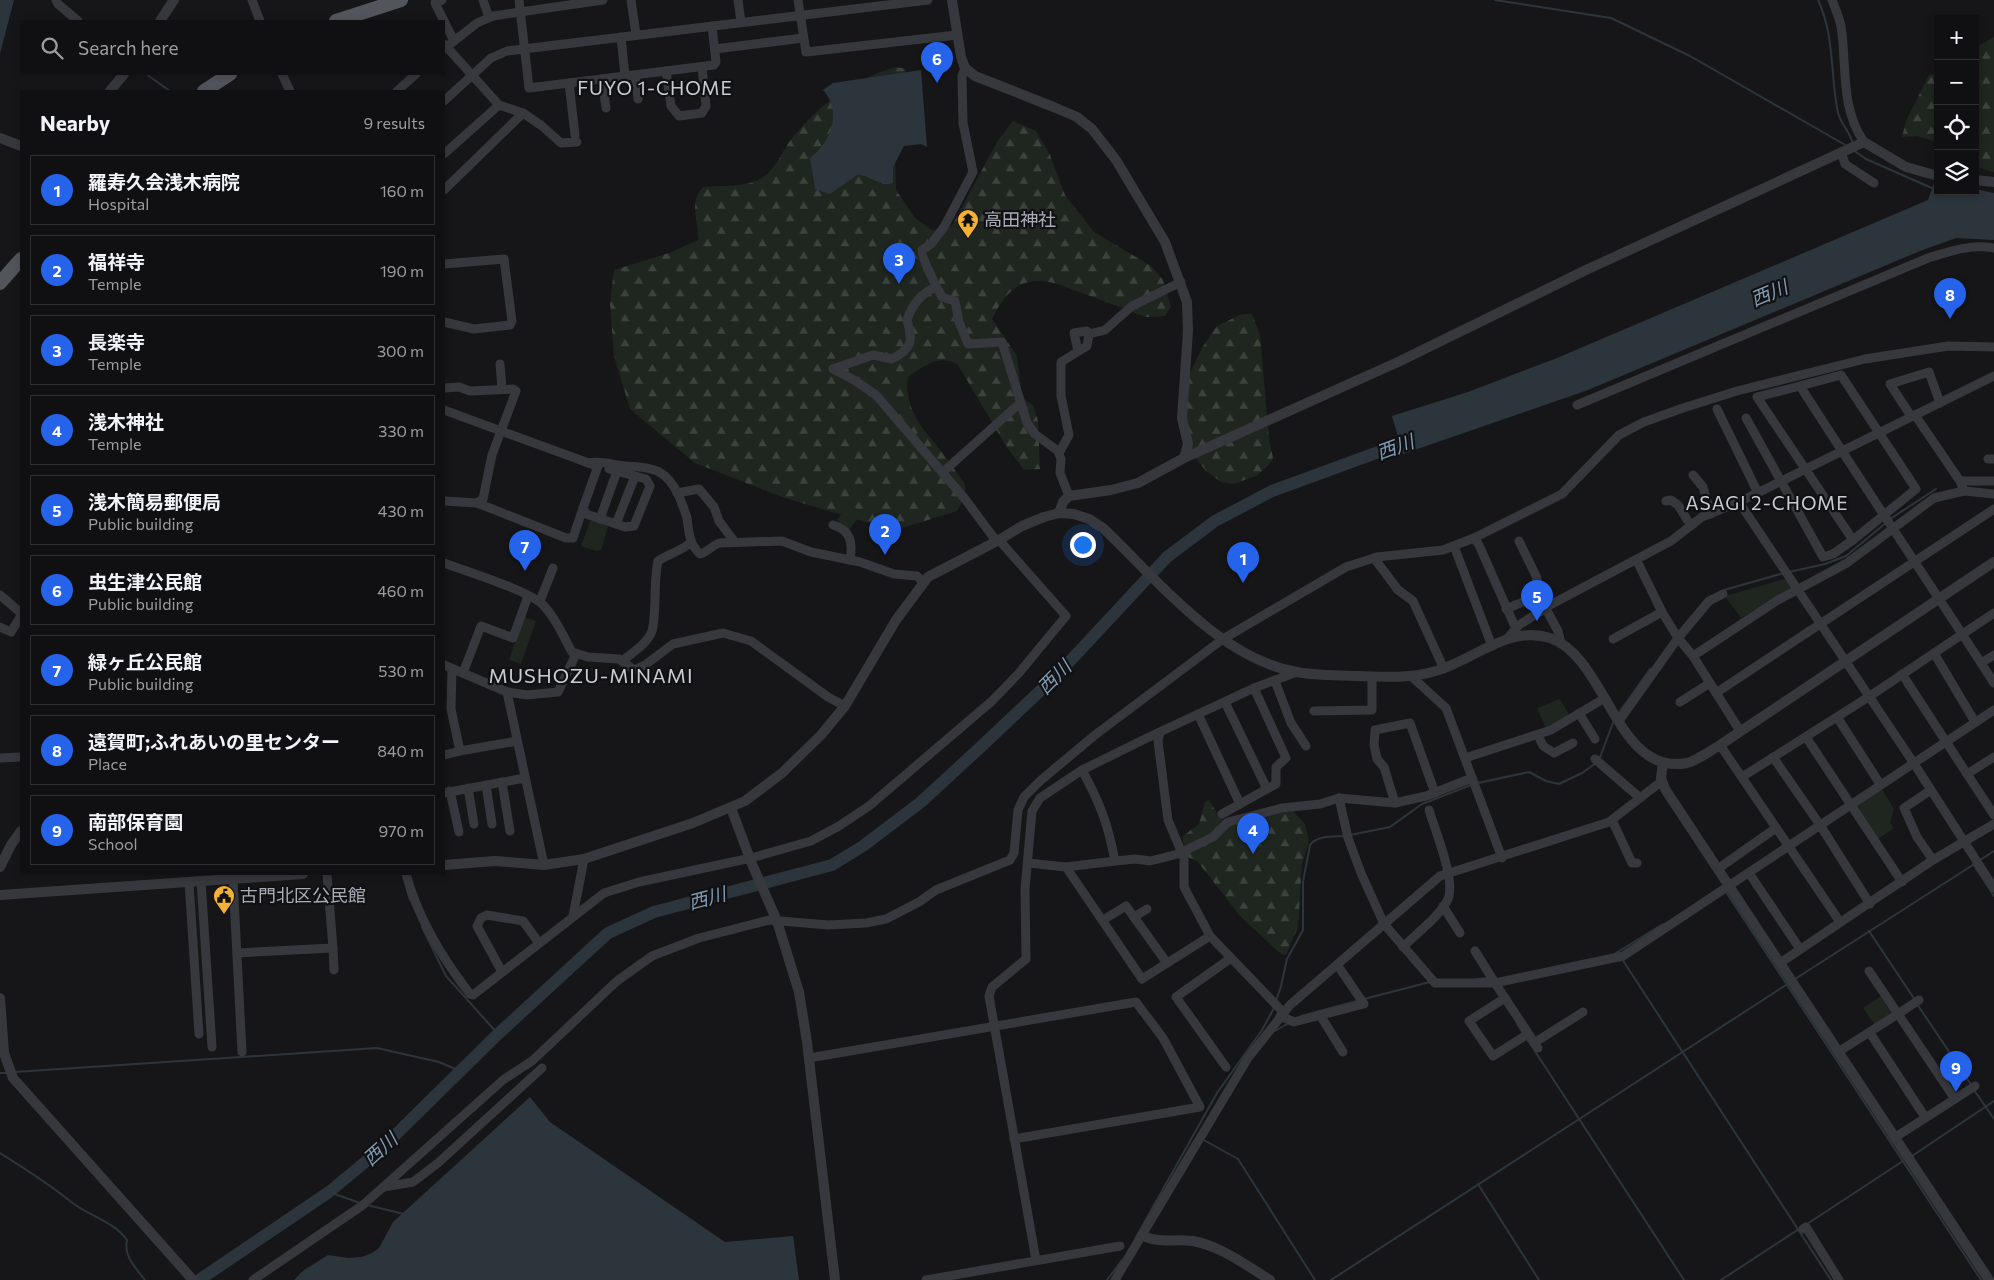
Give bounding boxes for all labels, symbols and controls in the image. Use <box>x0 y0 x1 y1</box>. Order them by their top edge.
map controls <box>1934 15 1979 195</box>
button: + <box>1934 15 1979 60</box>
search box <box>20 20 445 75</box>
icon: search <box>38 34 66 62</box>
text: Search here <box>78 36 178 59</box>
pin: 6 <box>921 42 953 83</box>
button: − <box>1934 60 1979 105</box>
district label: FUYO 1-CHOME <box>577 76 733 99</box>
button: locate <box>1934 105 1979 150</box>
text: Nearby <box>40 110 110 135</box>
text: 9 results <box>364 113 425 132</box>
button: layers <box>1934 150 1979 195</box>
text: 羅寿久会浅木病院 <box>88 170 240 193</box>
text: 1 <box>53 181 61 200</box>
text: 160 m <box>380 181 424 200</box>
text: Hospital <box>88 194 149 213</box>
temple icon: 高田神社 <box>956 208 980 239</box>
place label: 高田神社 <box>984 208 1056 230</box>
pin: 3 <box>883 243 915 284</box>
text: 福祥寺 <box>88 250 145 273</box>
text: 2 <box>52 261 62 280</box>
text: 190 m <box>380 261 424 280</box>
text: Temple <box>88 274 141 293</box>
water label: 西川 <box>1747 274 1793 311</box>
pin: 8 <box>1934 278 1966 319</box>
text: 長楽寺 <box>88 330 145 353</box>
text: 3 <box>52 341 62 360</box>
text: 300 m <box>377 341 424 360</box>
text: Temple <box>88 354 141 373</box>
text: 浅木神社 <box>88 410 164 433</box>
text: 4 <box>52 421 62 440</box>
text: 330 m <box>378 421 424 440</box>
water label: 西川 <box>1373 429 1418 464</box>
text: Temple <box>88 434 141 453</box>
text: 浅木簡易郵便局 <box>88 490 221 513</box>
district label: ASAGI 2-CHOME <box>1685 491 1849 514</box>
text: 5 <box>52 501 62 520</box>
text: 430 m <box>378 501 424 520</box>
text: Public building <box>88 514 193 533</box>
pin: 2 <box>869 514 901 555</box>
pin: 7 <box>509 530 541 571</box>
your location <box>1070 532 1096 558</box>
pin: 1 <box>1227 542 1259 583</box>
text: 虫生津公民館 <box>88 570 202 593</box>
pin: 5 <box>1521 580 1553 621</box>
text: 6 <box>52 581 62 600</box>
text: 460 m <box>377 581 424 600</box>
text: Public building <box>88 594 193 613</box>
text: 緑ヶ丘公民館 <box>88 650 202 673</box>
water label: 西川 <box>1032 654 1077 698</box>
text: 7 <box>53 661 61 680</box>
text: 530 m <box>378 661 424 680</box>
district label: MUSHOZU-MINAMI <box>488 663 694 687</box>
text: Public building <box>88 674 193 693</box>
text: 遠賀町;ふれあいの里センター <box>88 730 340 753</box>
text: 8 <box>52 741 62 760</box>
text: 840 m <box>377 741 424 760</box>
text: Place <box>88 754 127 773</box>
text: 南部保育園 <box>88 810 183 833</box>
pin: 4 <box>1237 813 1269 854</box>
text: 9 <box>52 821 62 840</box>
text: 970 m <box>378 821 424 840</box>
text: School <box>88 834 138 853</box>
water label: 西川 <box>686 881 730 914</box>
public building icon: 古門北区公民館 <box>212 884 236 915</box>
place label: 古門北区公民館 <box>240 884 366 906</box>
pin: 9 <box>1940 1051 1972 1092</box>
water label: 西川 <box>358 1126 403 1170</box>

